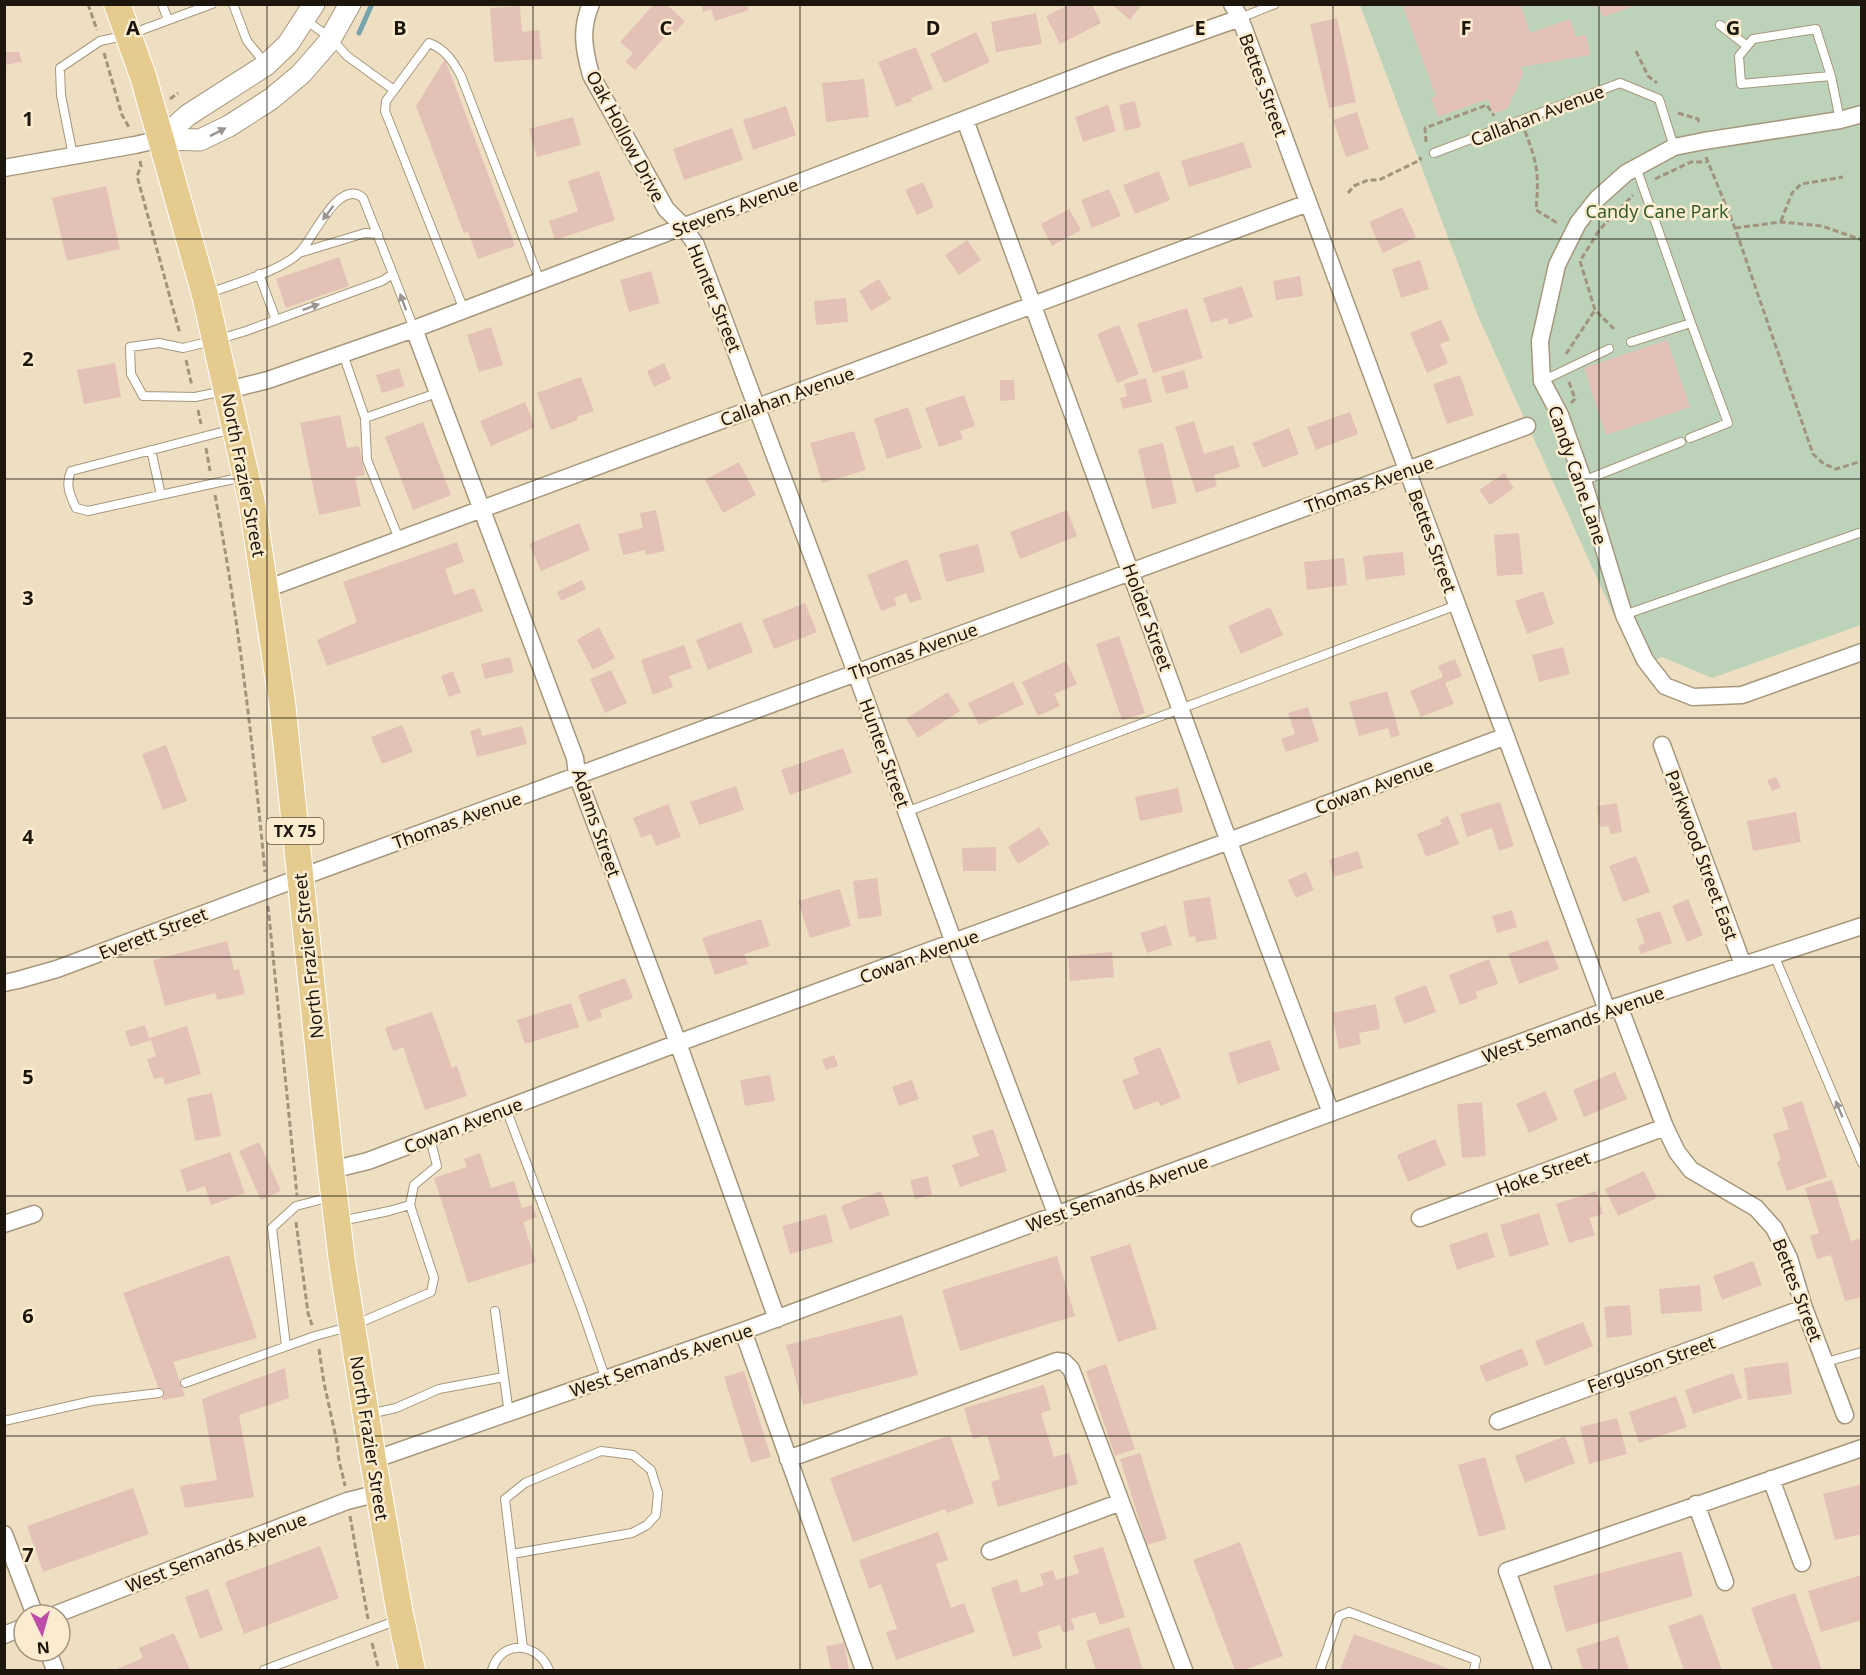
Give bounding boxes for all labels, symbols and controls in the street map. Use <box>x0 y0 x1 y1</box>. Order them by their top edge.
text: A <box>126 14 140 41</box>
text: B <box>393 14 407 41</box>
text: C <box>660 14 673 41</box>
text: D <box>926 14 940 41</box>
text: E <box>1194 14 1206 41</box>
text: F <box>1461 14 1471 41</box>
text: G <box>1726 14 1740 41</box>
street label: Bettes Street <box>1234 30 1294 141</box>
street label: Oak Hollow Drive <box>581 66 671 206</box>
street label: Callahan Avenue <box>1467 79 1607 151</box>
text: 1 <box>22 105 34 132</box>
one-way arrow <box>209 127 226 136</box>
street label: Stevens Avenue <box>669 172 801 242</box>
park label: Candy Cane Park <box>1586 199 1729 223</box>
one-way arrow <box>321 205 334 221</box>
street label: Hunter Street <box>682 240 748 356</box>
one-way arrow <box>398 292 408 310</box>
one-way arrow <box>302 302 320 312</box>
text: 2 <box>22 345 34 372</box>
street label: Callahan Avenue <box>717 361 857 431</box>
street label: North Frazier Street <box>216 391 272 559</box>
street label: Candy Cane Lane <box>1543 402 1613 548</box>
street label: Thomas Avenue <box>1301 450 1437 518</box>
street label: Bettes Street <box>1403 486 1463 597</box>
street label: Holder Street <box>1117 560 1179 674</box>
text: 3 <box>22 584 34 611</box>
street label: Thomas Avenue <box>845 617 981 685</box>
street label: Hunter Street <box>854 695 916 811</box>
street label: Cowan Avenue <box>1311 752 1437 820</box>
street label: Adams Street <box>567 766 627 881</box>
street label: Parkwood Street East <box>1660 766 1744 944</box>
street label: Thomas Avenue <box>389 786 525 854</box>
road number: TX 75 <box>266 818 324 844</box>
text: 4 <box>22 823 34 850</box>
street label: North Frazier Street <box>287 871 329 1040</box>
street label: Everett Street <box>95 901 211 965</box>
street label: Cowan Avenue <box>856 923 982 989</box>
street label: West Semands Avenue <box>1479 980 1667 1068</box>
text: 5 <box>22 1063 34 1090</box>
street label: Cowan Avenue <box>400 1091 526 1159</box>
one-way arrow <box>1834 1100 1843 1118</box>
street label: Hoke Street <box>1492 1145 1594 1201</box>
street label: West Semands Avenue <box>1023 1149 1211 1237</box>
street label: Bettes Street <box>1767 1235 1829 1345</box>
text: 6 <box>22 1302 34 1329</box>
street label: West Semands Avenue <box>566 1317 756 1403</box>
street label: Ferguson Street <box>1584 1330 1719 1398</box>
street label: North Frazier Street <box>345 1354 395 1523</box>
street label: West Semands Avenue <box>122 1506 310 1598</box>
text: 7 <box>22 1541 34 1568</box>
north arrow <box>12 1603 72 1663</box>
text: N <box>36 1636 51 1659</box>

